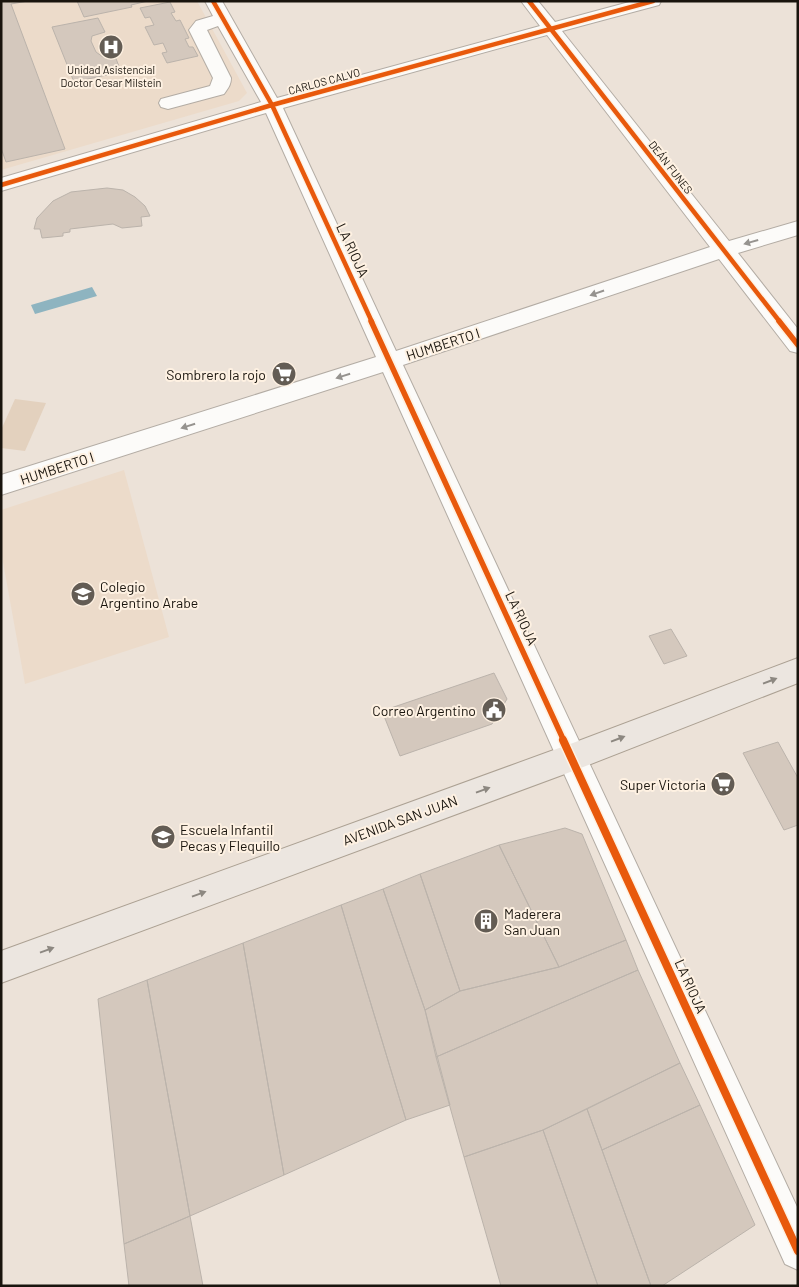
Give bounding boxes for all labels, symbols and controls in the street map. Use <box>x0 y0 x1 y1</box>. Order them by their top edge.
hospital icon: Unidad Asistencial Doctor Cesar Milstein <box>98 34 124 60</box>
place label: Unidad Asistencial Doctor Cesar Milstein <box>60 63 162 89</box>
street label: CARLOS CALVO <box>287 65 362 97</box>
street label: DEÁN FUNES <box>646 138 696 196</box>
street label: LA RIOJA <box>333 220 373 280</box>
one-way arrow <box>743 239 758 247</box>
one-way arrow <box>589 290 604 297</box>
street label: HUMBERTO I <box>404 324 482 364</box>
supermarket icon: Sombrero la rojo <box>271 361 297 387</box>
place label: Sombrero la rojo <box>166 366 266 383</box>
one-way arrow <box>335 373 350 381</box>
one-way arrow <box>181 422 196 430</box>
street label: HUMBERTO I <box>18 448 96 488</box>
place label: Colegio Argentino Arabe <box>100 578 198 611</box>
school or university icon: Colegio Argentino Arabe <box>70 581 96 607</box>
street label: LA RIOJA <box>502 588 542 648</box>
one-way arrow <box>763 676 777 684</box>
public building icon: Correo Argentino <box>481 697 507 723</box>
place label: Correo Argentino <box>372 702 476 719</box>
one-way arrow <box>611 735 626 743</box>
supermarket icon: Super Victoria <box>710 771 736 797</box>
place label: Super Victoria <box>620 776 706 793</box>
one-way arrow <box>476 786 491 793</box>
street label: AVENIDA SAN JUAN <box>340 791 460 849</box>
place label: Escuela Infantil Pecas y Flequillo <box>180 821 280 854</box>
school or university icon: Escuela Infantil Pecas y Flequillo <box>150 824 176 850</box>
one-way arrow <box>192 890 207 897</box>
place label: Maderera San Juan <box>504 905 561 938</box>
building icon: Maderera San Juan <box>473 908 499 934</box>
one-way arrow <box>40 946 55 954</box>
street label: LA RIOJA <box>672 956 711 1016</box>

